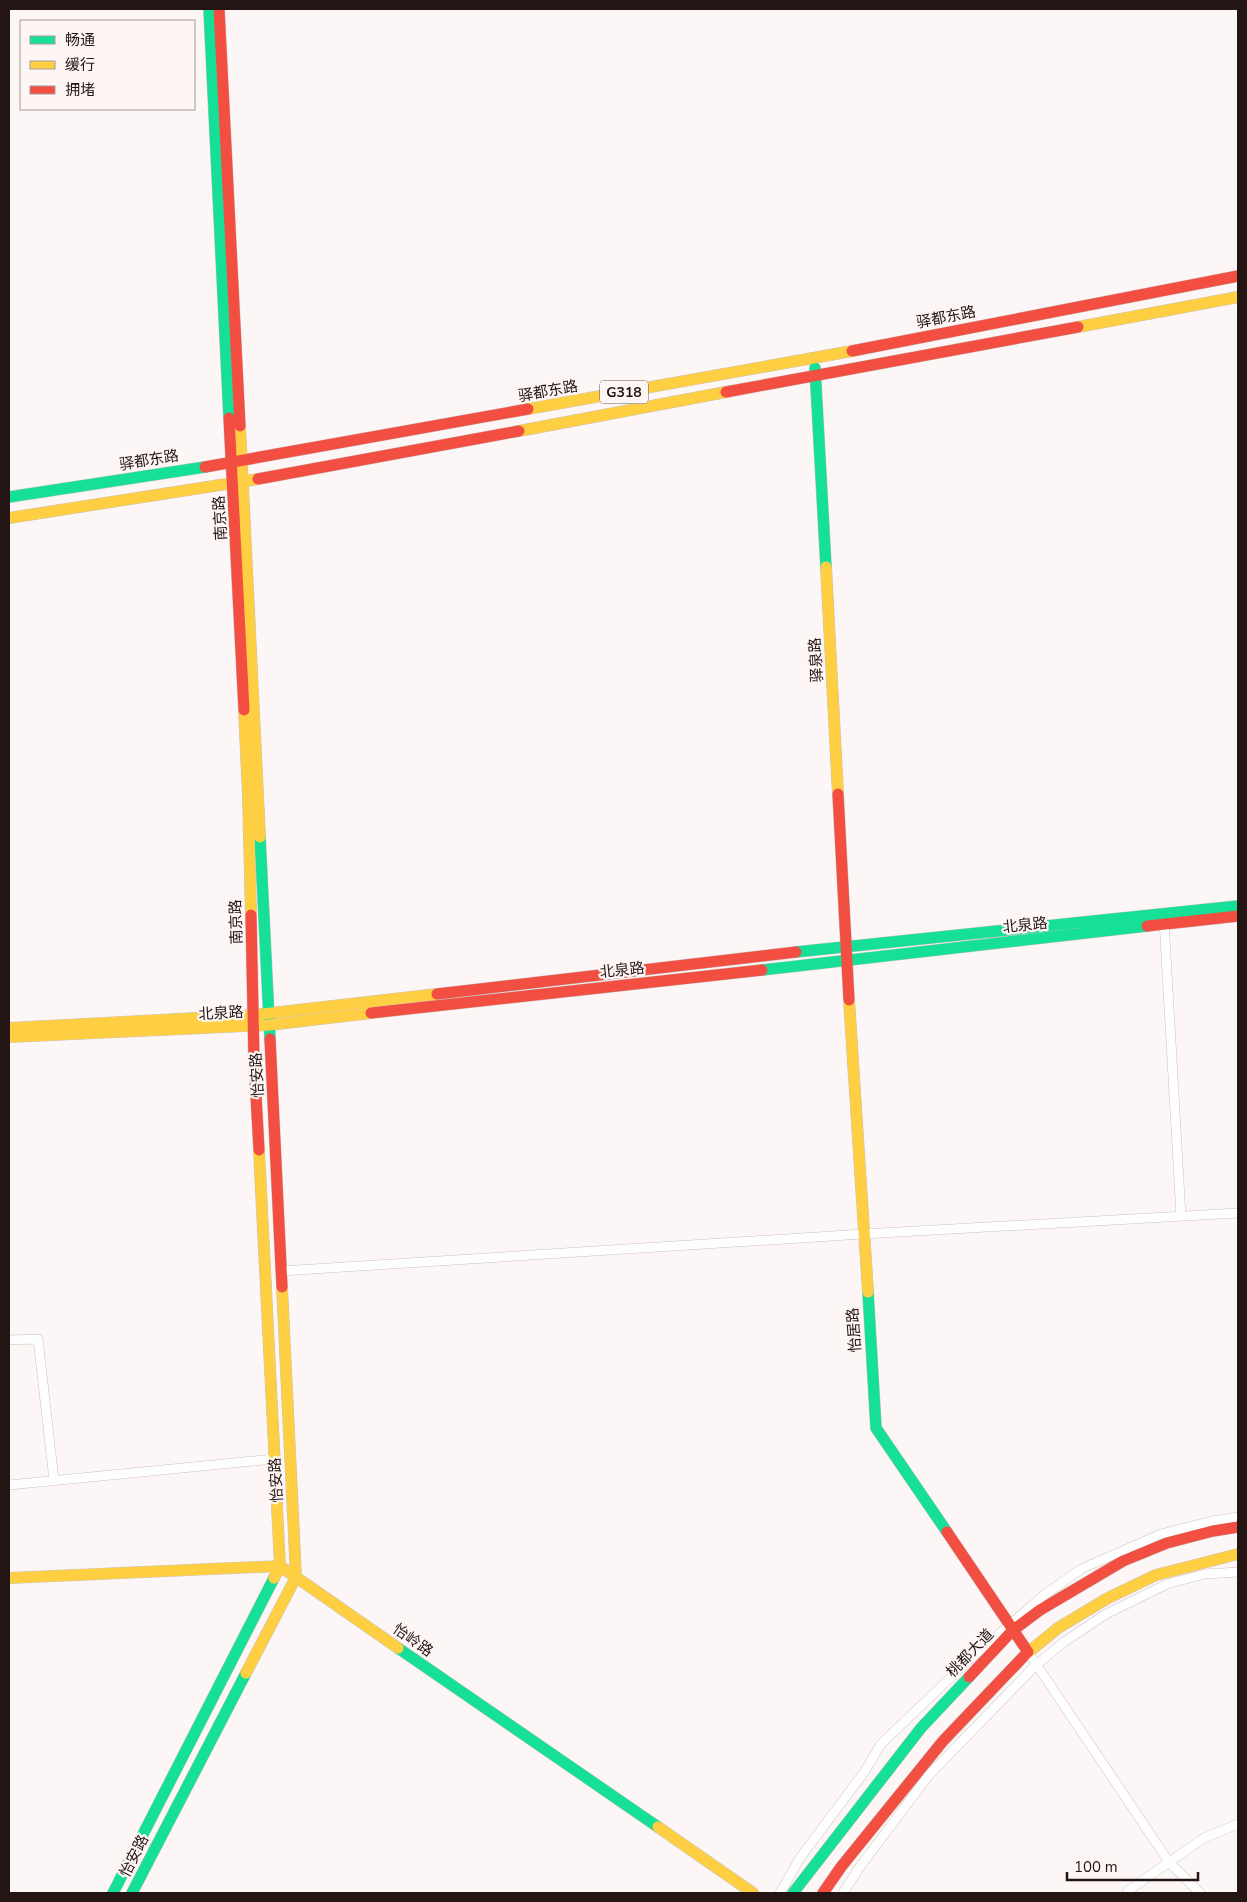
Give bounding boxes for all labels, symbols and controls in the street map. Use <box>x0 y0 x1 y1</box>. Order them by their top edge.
legend <box>20 20 195 110</box>
text: 畅通 <box>65 30 95 50</box>
text: 缓行 <box>65 55 95 75</box>
text: 拥堵 <box>65 80 95 100</box>
street label: 驿都东路 <box>915 301 977 333</box>
street label: 驿都东路 <box>517 376 579 406</box>
road number: G318 <box>600 381 648 404</box>
street label: 驿都东路 <box>118 445 180 475</box>
street label: 南京路 <box>209 495 231 541</box>
street label: 驿泉路 <box>805 637 827 683</box>
street label: 南京路 <box>225 899 247 945</box>
street label: 北泉路 <box>1002 913 1048 937</box>
street label: 北泉路 <box>599 958 645 982</box>
street label: 北泉路 <box>198 1002 244 1024</box>
street label: 怡安路 <box>246 1052 268 1098</box>
street label: 怡居路 <box>842 1307 866 1353</box>
street label: 怡安路 <box>265 1457 287 1503</box>
street label: 怡岭路 <box>389 1619 437 1661</box>
street label: 桃都大道 <box>942 1624 998 1682</box>
street label: 怡安路 <box>115 1831 153 1881</box>
scale bar <box>1067 1850 1198 1882</box>
text: 100 m <box>1074 1857 1118 1877</box>

